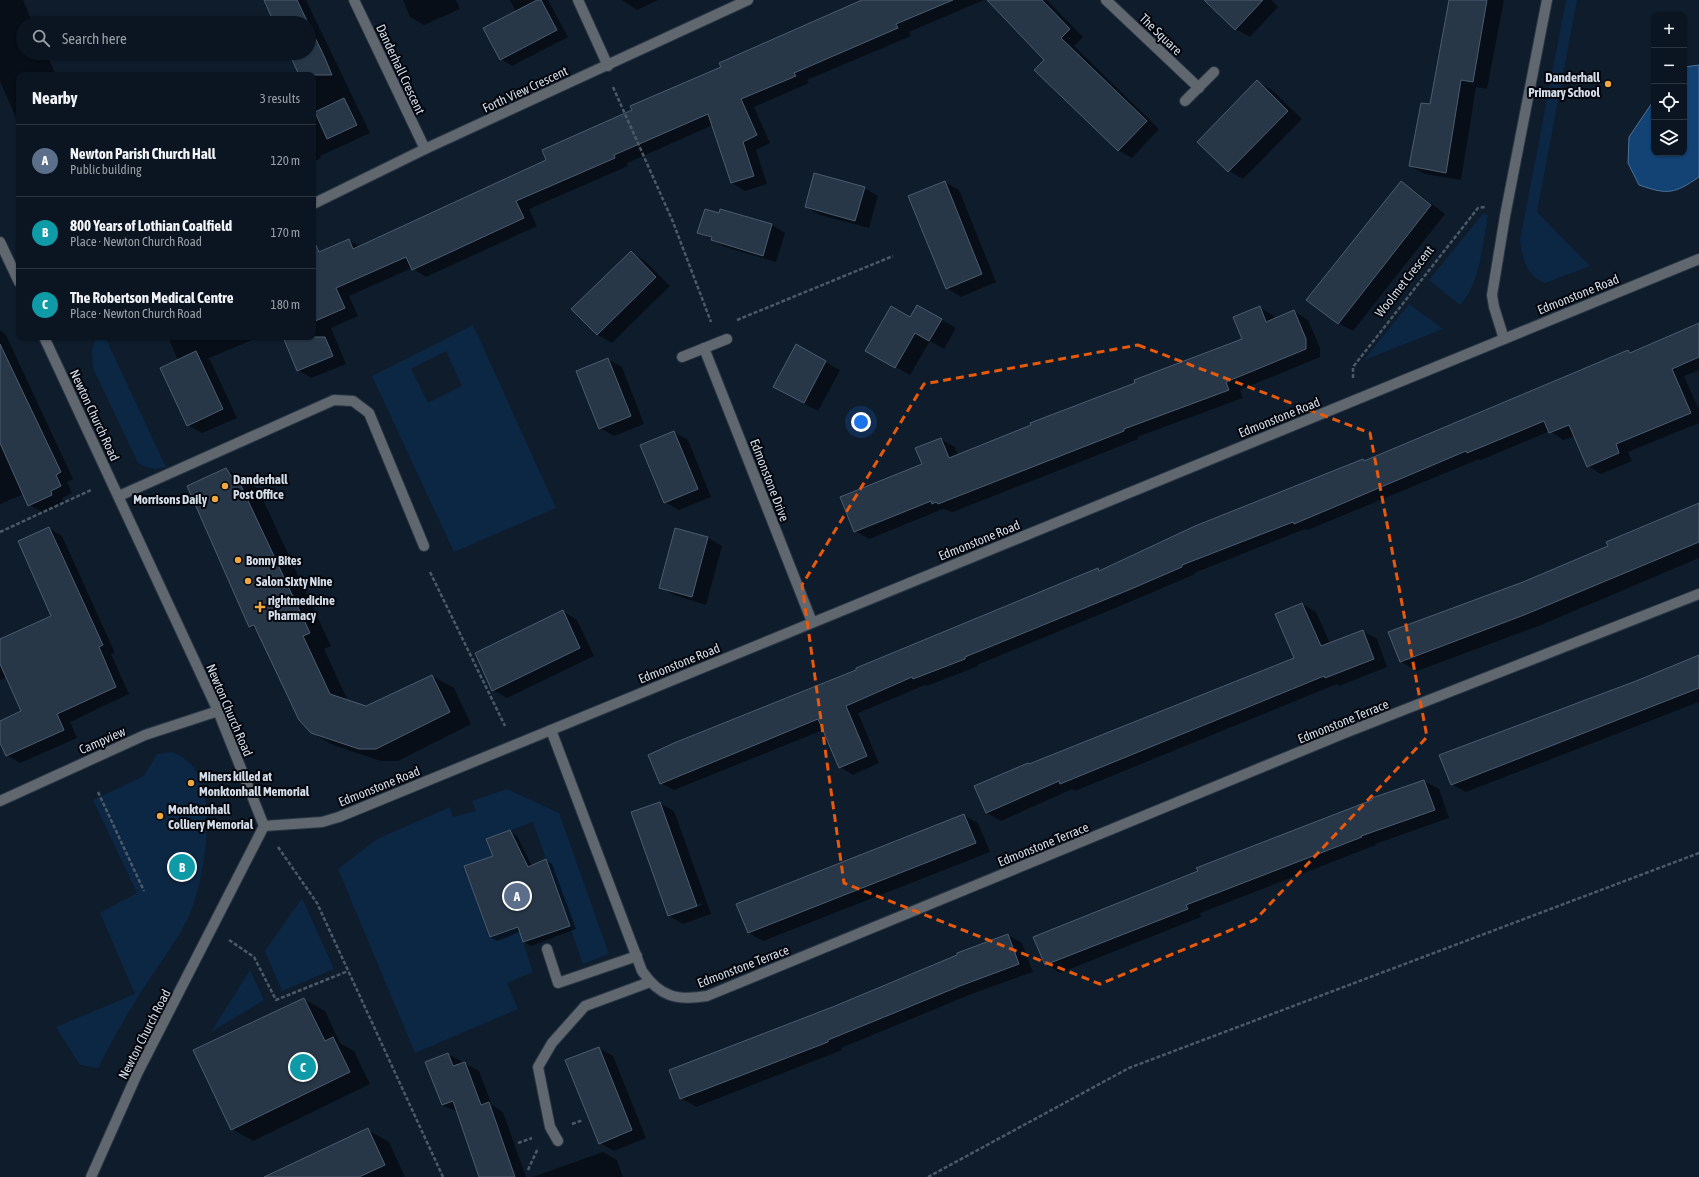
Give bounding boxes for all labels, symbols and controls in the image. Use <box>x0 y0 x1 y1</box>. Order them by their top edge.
street label: The Square <box>1136 11 1185 58</box>
map controls <box>1651 12 1687 156</box>
button: + <box>1651 12 1687 48</box>
search box <box>16 16 316 60</box>
street label: Danderhall Crescent <box>373 22 428 117</box>
icon: search <box>30 27 52 49</box>
text: Search here <box>62 30 127 47</box>
button: − <box>1651 48 1687 84</box>
street label: Forth View Crescent <box>480 63 570 116</box>
place label: Danderhall Primary School <box>1528 70 1601 100</box>
marker: Danderhall Primary School <box>1603 79 1613 89</box>
button: locate <box>1651 84 1687 120</box>
text: Nearby <box>32 88 78 108</box>
text: 3 results <box>260 91 300 106</box>
button: layers <box>1651 120 1687 156</box>
text: Newton Parish Church Hall <box>70 145 216 162</box>
text: A <box>42 153 48 168</box>
text: 120 m <box>271 153 300 168</box>
text: Public building <box>70 162 142 177</box>
text: 800 Years of Lothian Coalfield <box>70 217 232 234</box>
text: B <box>42 225 48 240</box>
text: 170 m <box>271 225 300 240</box>
text: Place · Newton Church Road <box>70 234 202 249</box>
street label: Woolmet Crescent <box>1372 242 1437 320</box>
street label: Edmonstone Road <box>1535 271 1621 318</box>
text: The Robertson Medical Centre <box>70 289 233 306</box>
text: C <box>42 297 48 312</box>
text: 180 m <box>271 297 300 312</box>
text: Place · Newton Church Road <box>70 306 202 321</box>
street label: Newton Church Road <box>67 367 122 463</box>
street label: Edmonstone Road <box>1236 394 1322 441</box>
your location <box>851 412 871 432</box>
street label: Edmonstone Drive <box>747 437 792 524</box>
place label: Danderhall Post Office <box>233 472 288 502</box>
marker: Danderhall Post Office <box>220 481 230 491</box>
place label: Morrisons Daily <box>133 492 208 507</box>
marker: Morrisons Daily <box>210 494 220 504</box>
street label: Edmonstone Road <box>936 517 1022 564</box>
place label: Bonny Bites <box>246 553 302 568</box>
marker: Bonny Bites <box>233 555 243 565</box>
place label: Salon Sixty Nine <box>256 574 333 589</box>
marker: Salon Sixty Nine <box>243 576 253 586</box>
place label: rightmedicine Pharmacy <box>268 593 335 623</box>
marker: rightmedicine Pharmacy <box>255 602 265 612</box>
street label: Edmonstone Road <box>636 640 722 687</box>
street label: Newton Church Road <box>203 662 256 759</box>
street label: Edmonstone Terrace <box>1296 696 1391 747</box>
street label: Campview <box>77 724 128 757</box>
street label: Edmonstone Road <box>336 763 422 810</box>
place label: Miners killed at Monktonhall Memorial <box>199 769 310 799</box>
marker: Miners killed at Monktonhall Memorial <box>186 778 196 788</box>
place label: Monktonhall Colliery Memorial <box>168 802 254 832</box>
marker: Monktonhall Colliery Memorial <box>155 811 165 821</box>
street label: Edmonstone Terrace <box>996 819 1091 870</box>
pin: B <box>169 852 195 882</box>
pin: A <box>504 881 530 911</box>
street label: Edmonstone Terrace <box>695 942 791 991</box>
street label: Newton Church Road <box>115 987 174 1082</box>
pin: C <box>290 1052 316 1082</box>

